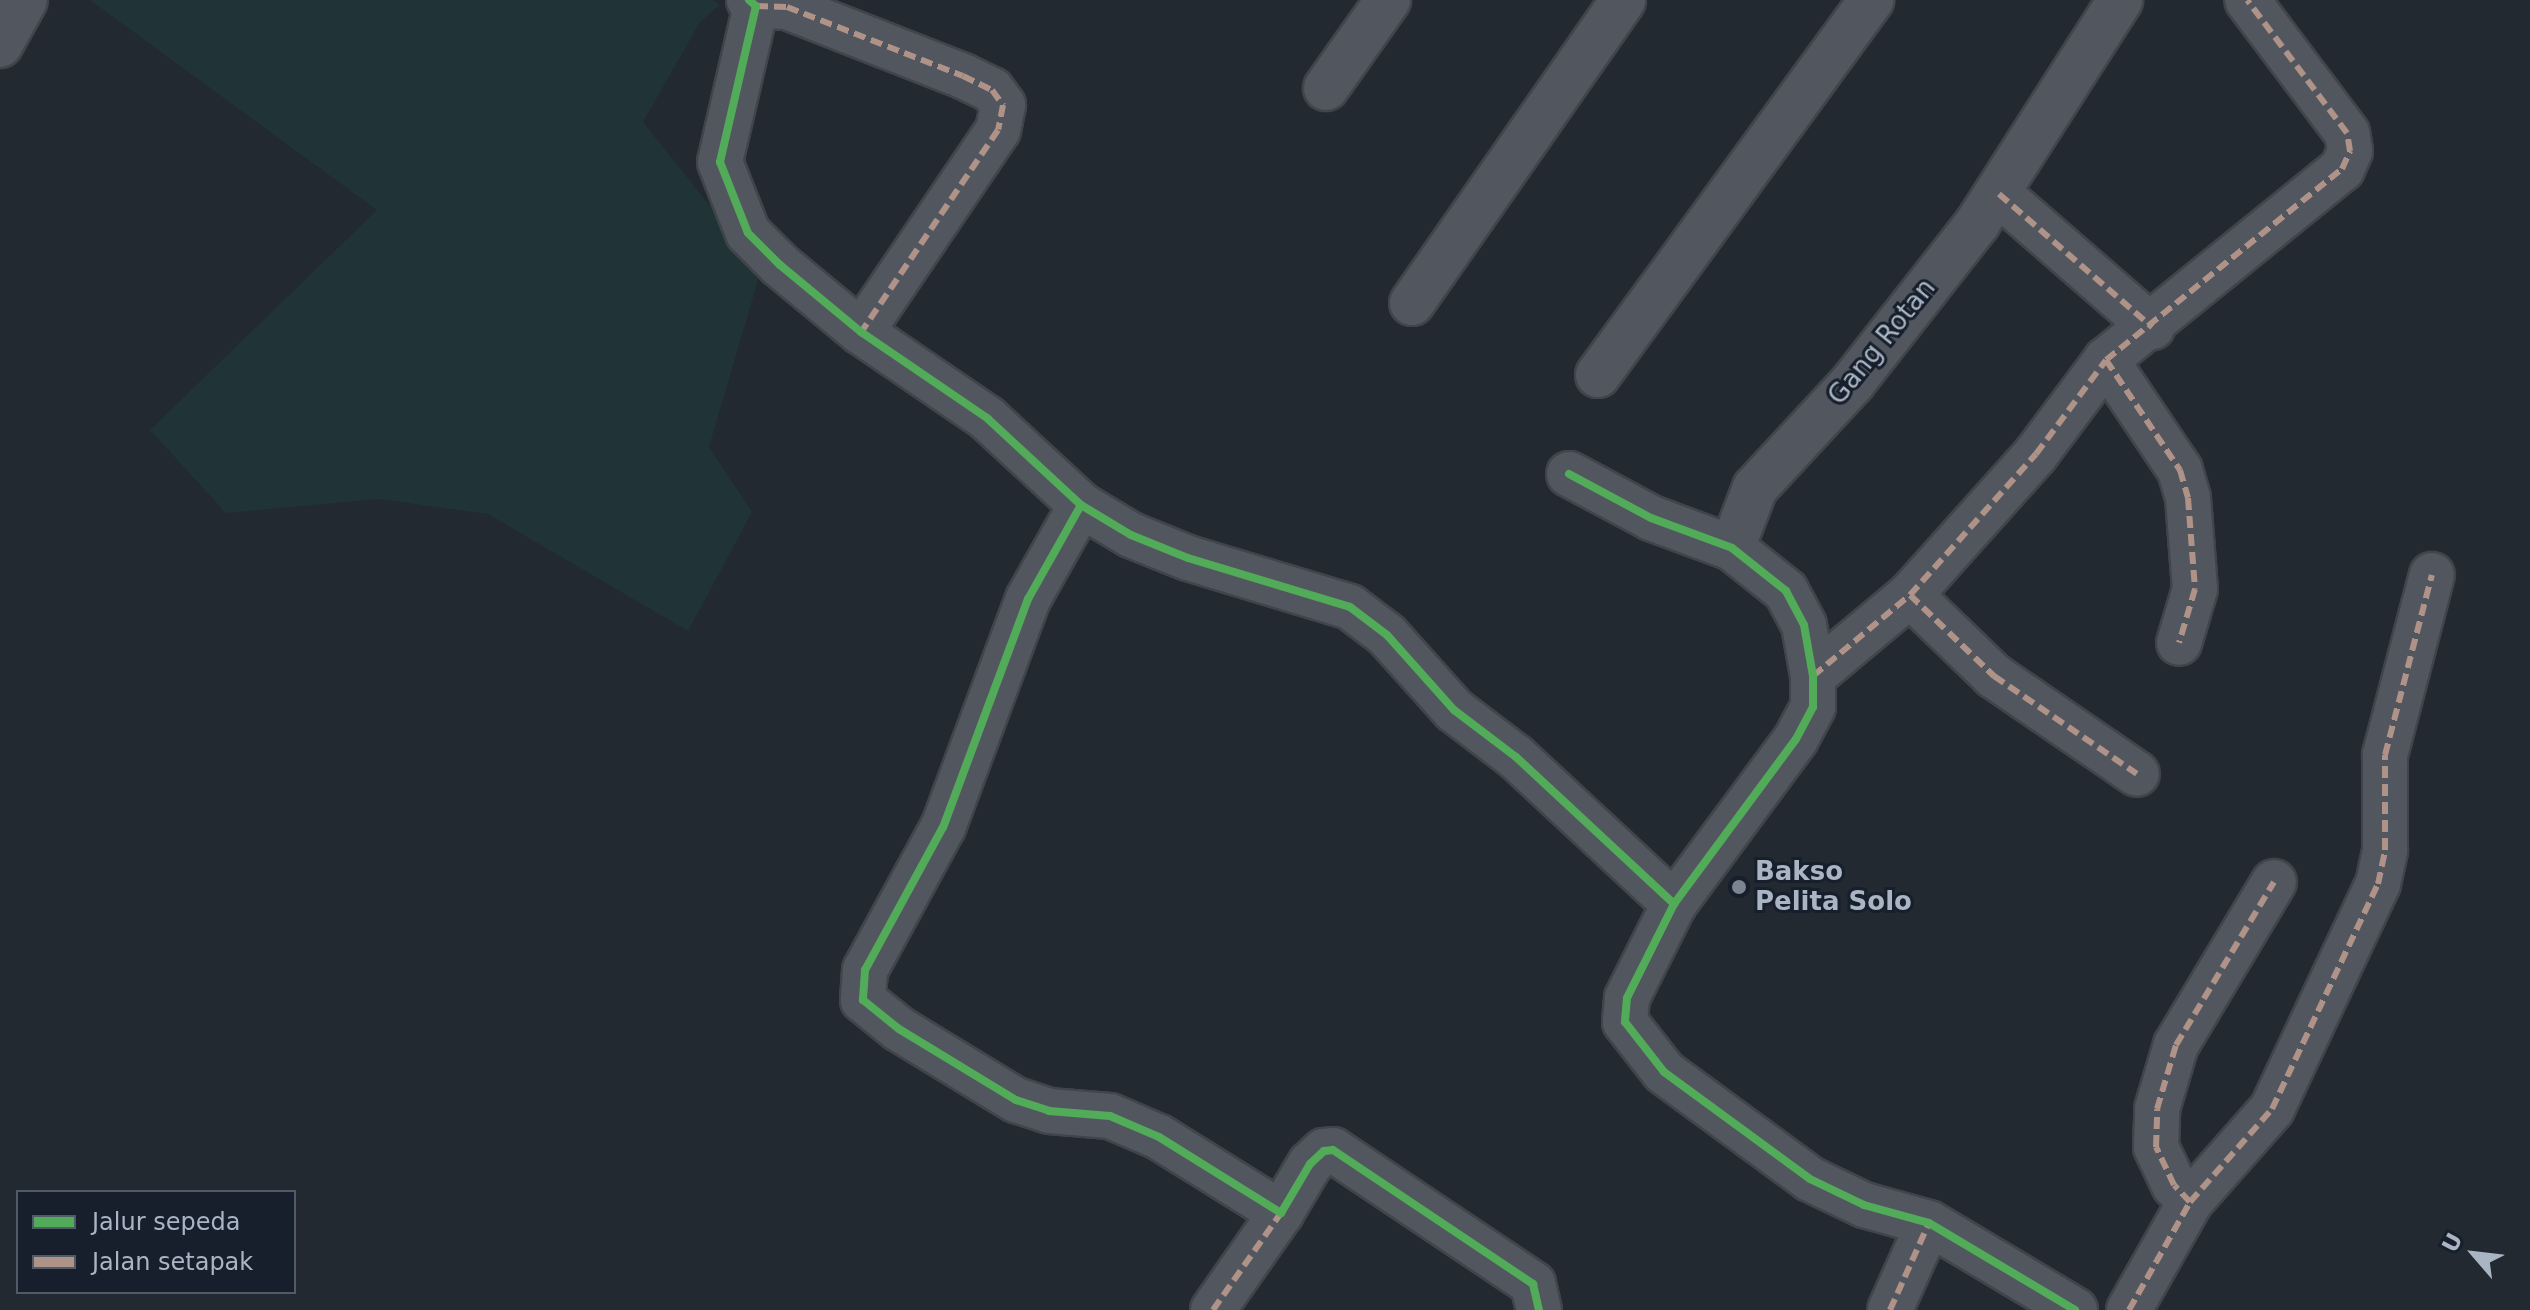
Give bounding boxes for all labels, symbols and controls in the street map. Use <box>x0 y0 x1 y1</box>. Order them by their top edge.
street label: Gang Rotan <box>1822 273 1942 411</box>
place label: Bakso Pelita Solo <box>1755 856 1912 918</box>
marker: Bakso Pelita Solo <box>1730 878 1748 896</box>
legend <box>16 1190 296 1294</box>
text: Jalur sepeda <box>92 1208 240 1236</box>
north arrow <box>2434 1214 2514 1294</box>
text: U <box>2437 1229 2468 1256</box>
text: Jalan setapak <box>92 1248 253 1276</box>

